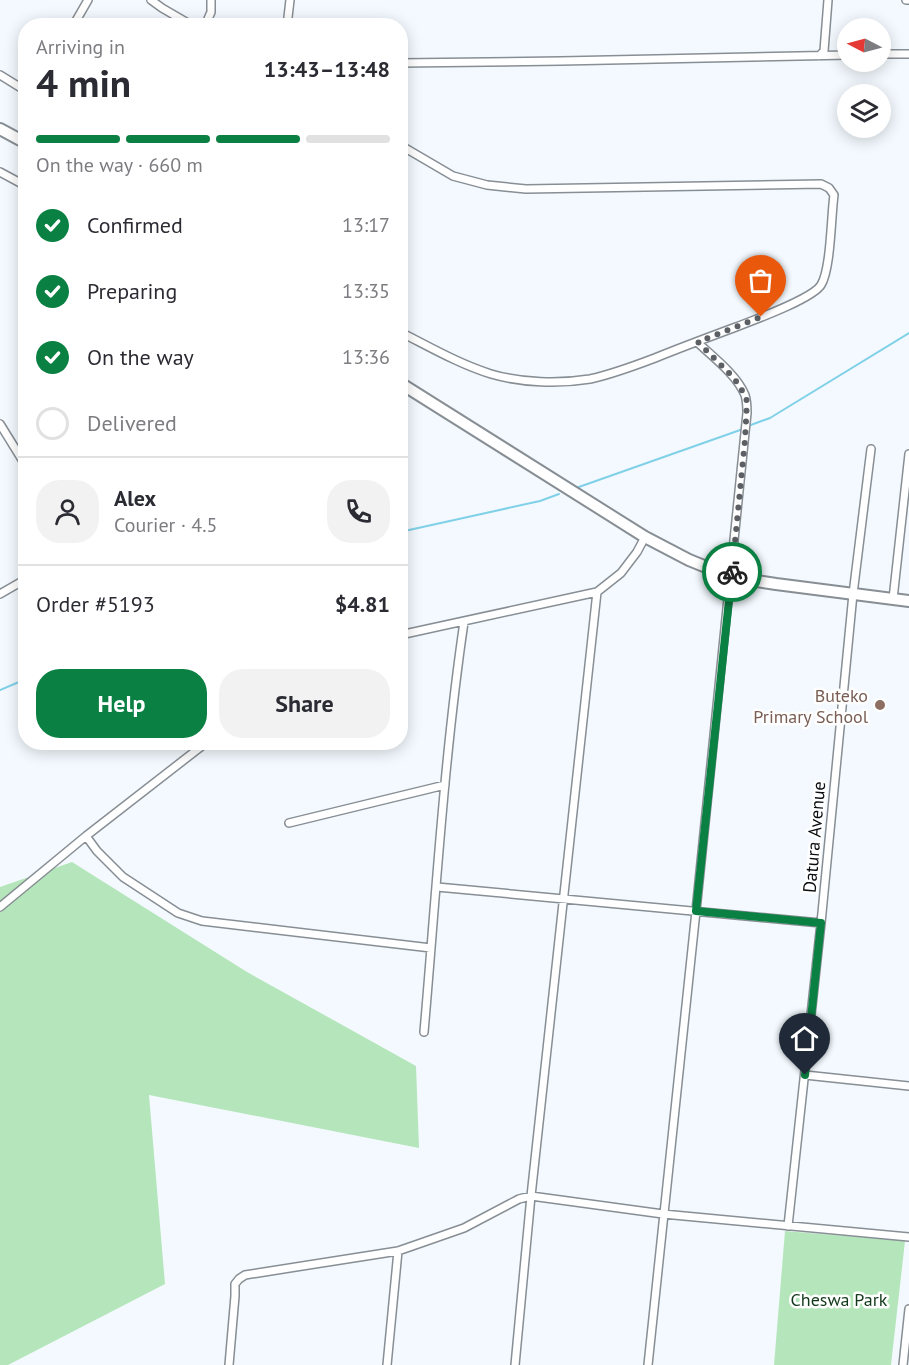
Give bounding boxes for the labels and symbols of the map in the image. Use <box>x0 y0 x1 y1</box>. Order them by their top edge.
north arrow <box>837 18 891 72</box>
pin <box>735 255 786 317</box>
courier <box>702 542 762 602</box>
place label: Buteko Primary School <box>753 684 869 728</box>
marker: Buteko Primary School <box>873 698 887 712</box>
street label: Datura Avenue <box>798 780 830 894</box>
pin <box>779 1013 830 1075</box>
park label: Cheswa Park <box>791 1288 888 1311</box>

